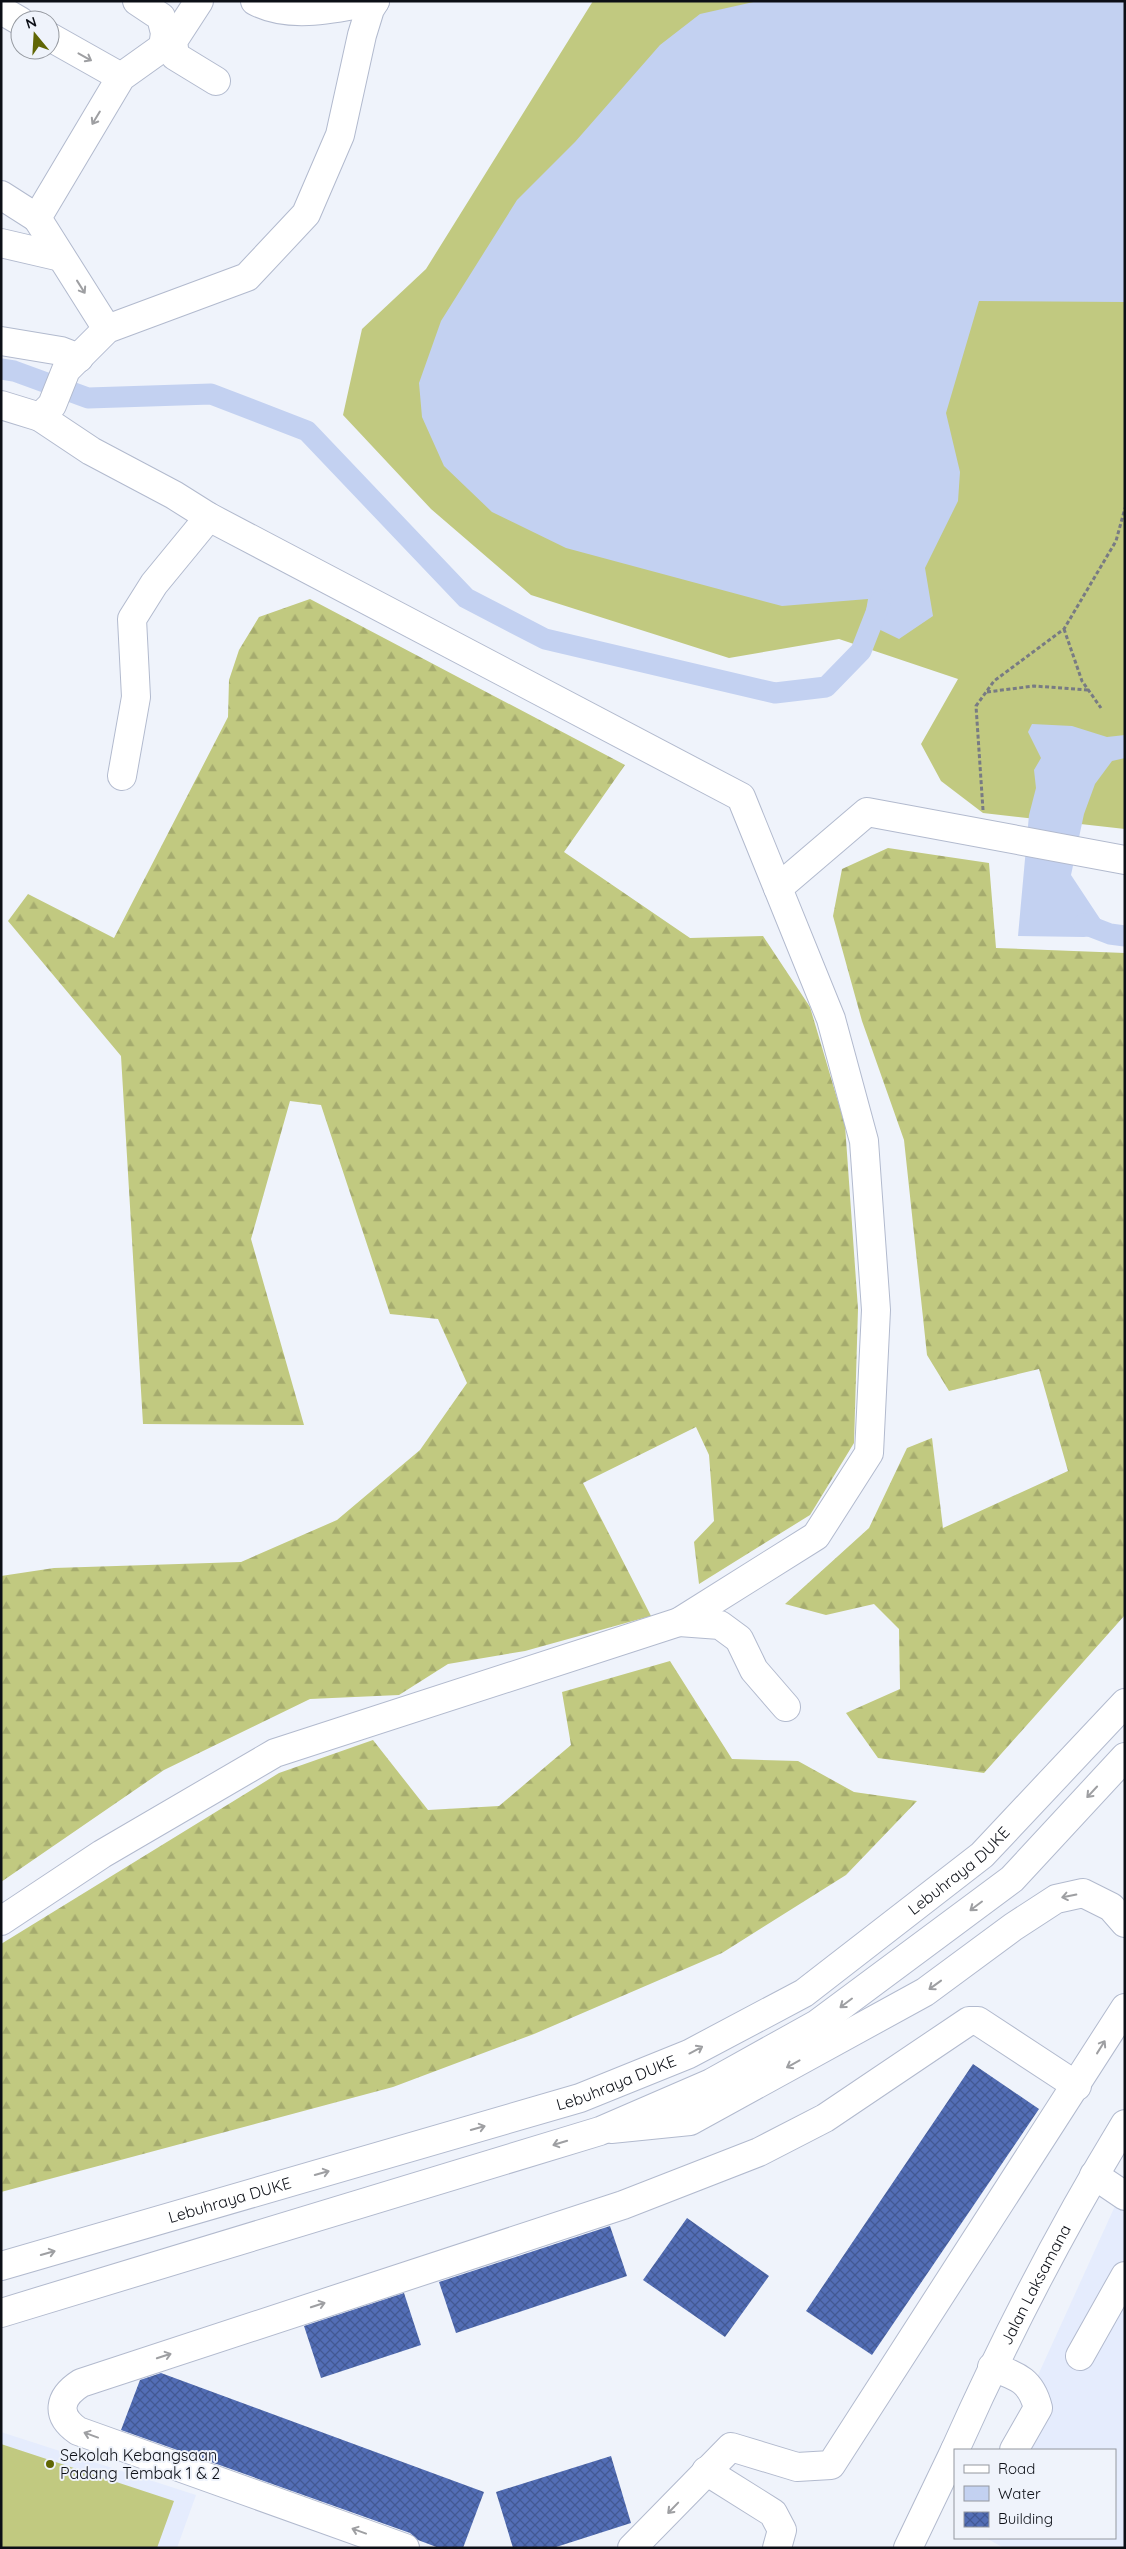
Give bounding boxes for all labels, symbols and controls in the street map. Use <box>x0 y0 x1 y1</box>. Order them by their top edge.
north arrow <box>10 10 60 60</box>
text: N <box>23 12 39 33</box>
one-way arrow <box>78 52 93 62</box>
one-way arrow <box>90 111 100 125</box>
one-way arrow <box>75 280 86 294</box>
one-way arrow <box>1086 1786 1098 1799</box>
street label: Lebuhraya DUKE <box>904 1822 1014 1919</box>
one-way arrow <box>1062 1892 1078 1901</box>
one-way arrow <box>970 1900 983 1911</box>
one-way arrow <box>929 1979 942 1990</box>
one-way arrow <box>839 1998 853 2008</box>
one-way arrow <box>1096 2041 1106 2055</box>
one-way arrow <box>689 2045 704 2055</box>
street label: Lebuhraya DUKE <box>554 2050 679 2114</box>
one-way arrow <box>786 2060 801 2069</box>
one-way arrow <box>469 2122 485 2132</box>
one-way arrow <box>552 2138 568 2148</box>
one-way arrow <box>313 2168 329 2178</box>
street label: Lebuhraya DUKE <box>166 2172 293 2227</box>
street label: Jalan Laksamana <box>996 2221 1075 2348</box>
one-way arrow <box>40 2247 56 2257</box>
one-way arrow <box>310 2300 326 2310</box>
one-way arrow <box>155 2351 171 2361</box>
one-way arrow <box>83 2430 99 2440</box>
place label: Sekolah Kebangsaan Padang Tembak 1 & 2 <box>60 2445 220 2483</box>
legend <box>954 2449 1116 2539</box>
marker: Sekolah Kebangsaan Padang Tembak 1 & 2 <box>44 2458 56 2470</box>
text: Road <box>998 2459 1035 2478</box>
text: Water <box>998 2484 1041 2503</box>
one-way arrow <box>667 2502 679 2514</box>
text: Building <box>998 2509 1053 2528</box>
one-way arrow <box>352 2526 367 2535</box>

